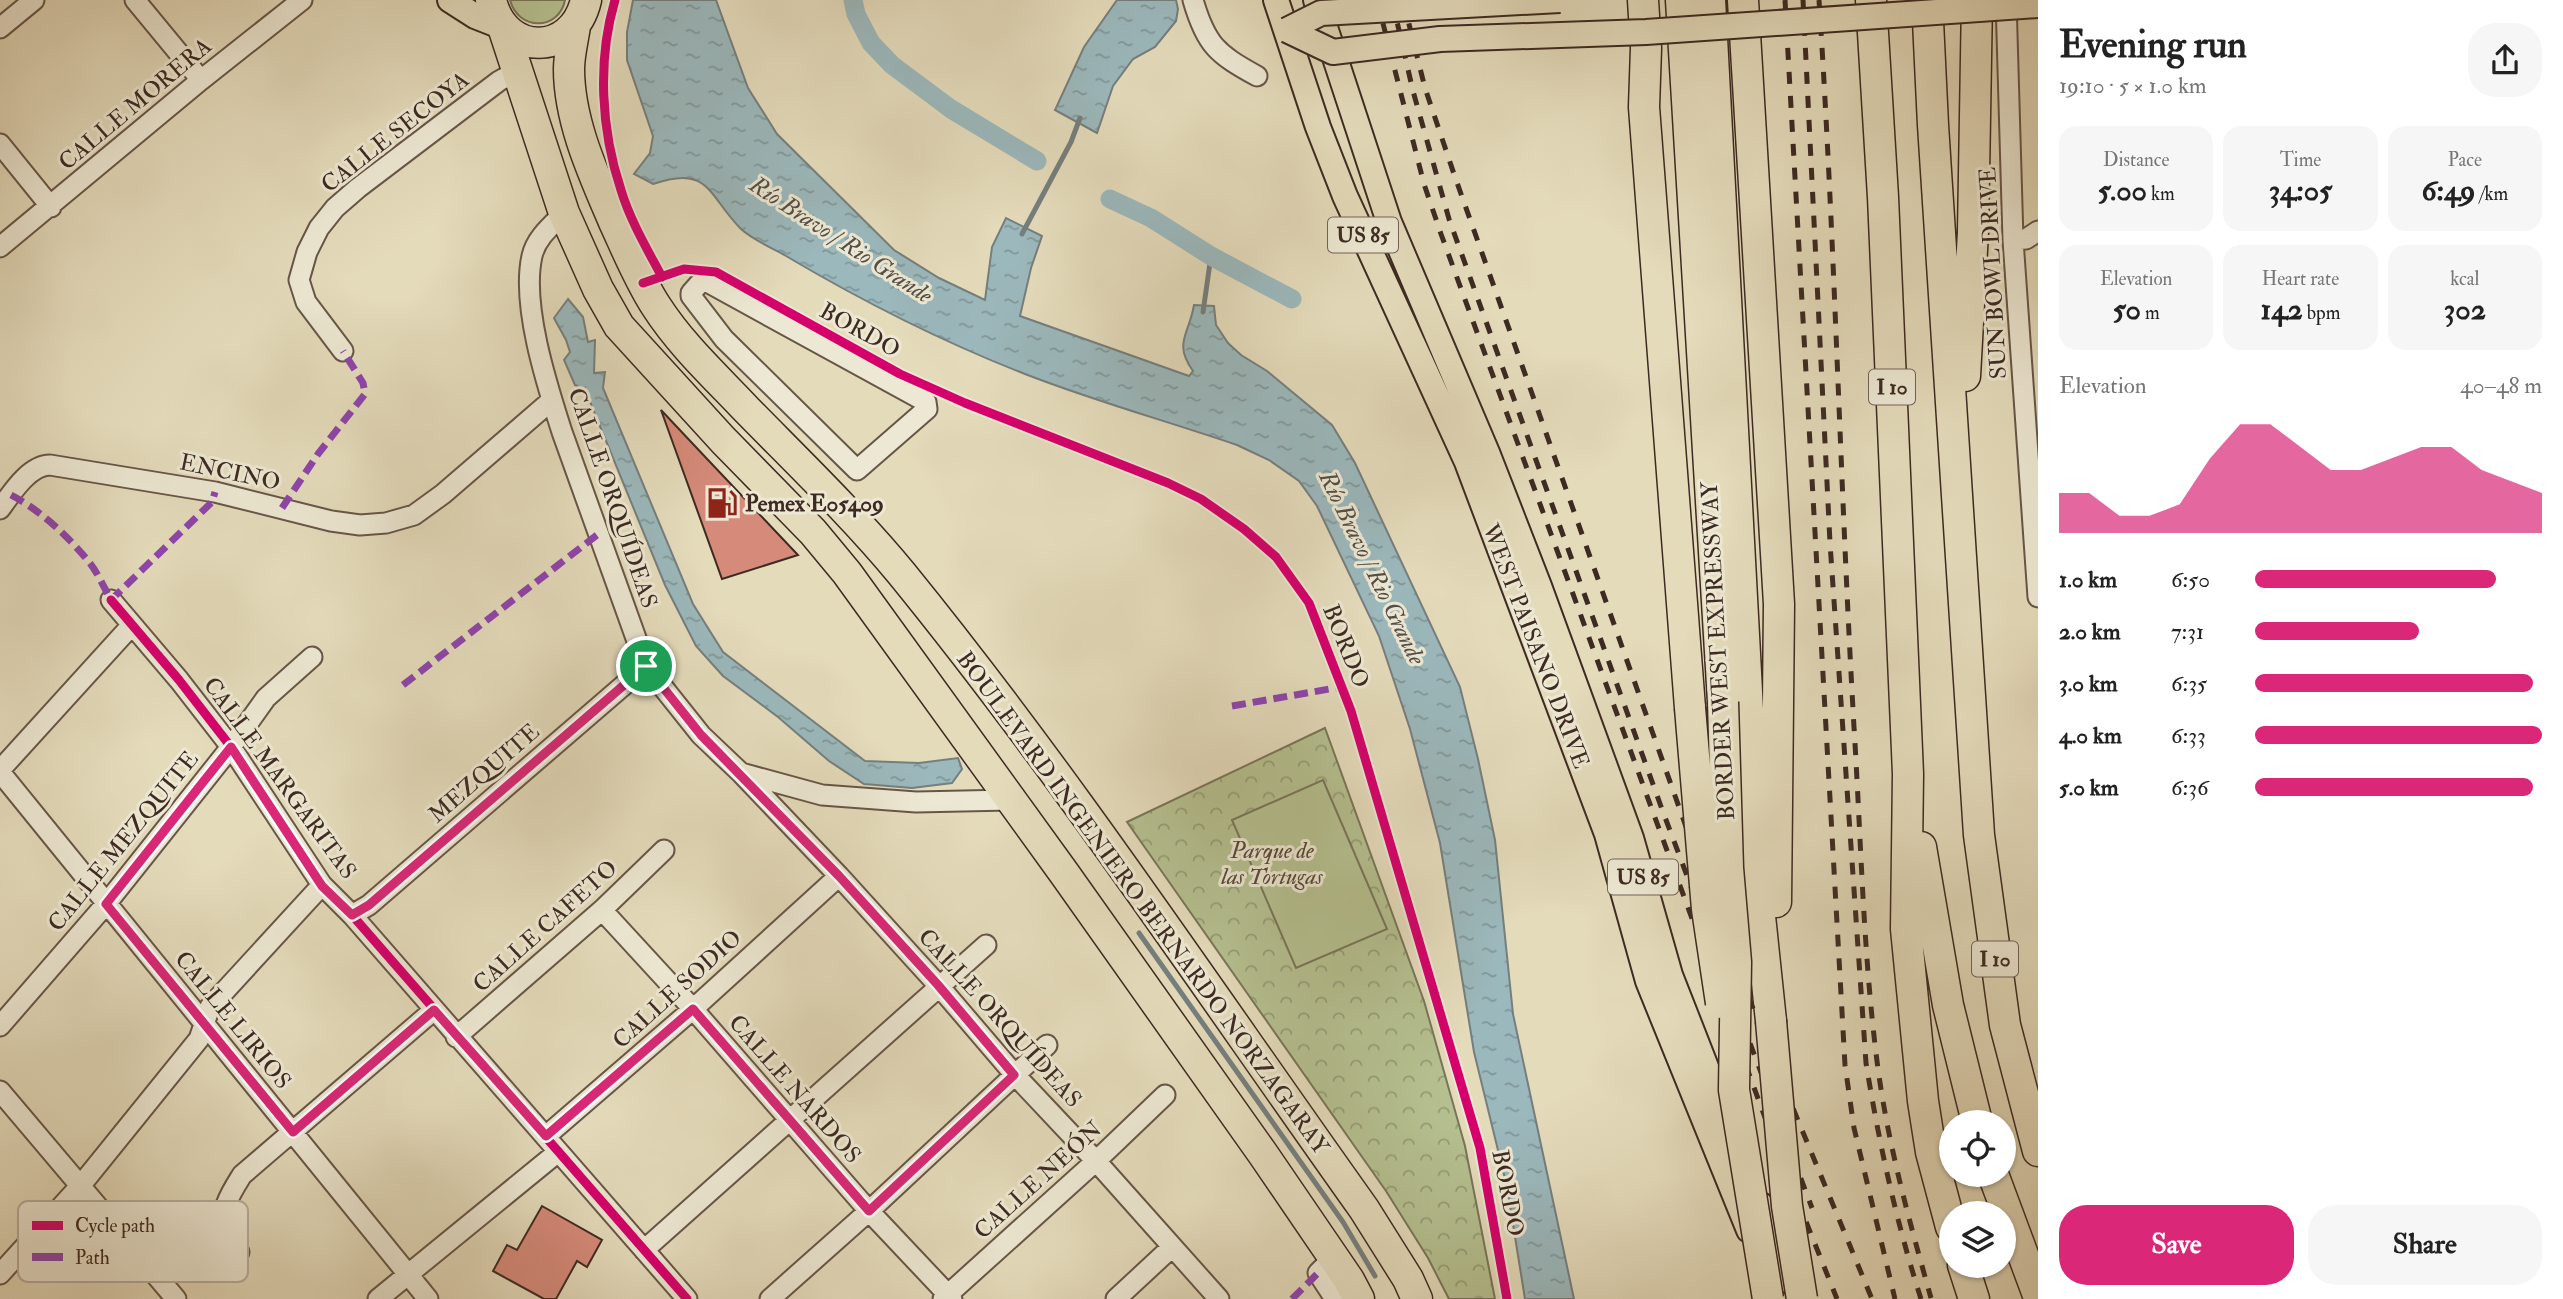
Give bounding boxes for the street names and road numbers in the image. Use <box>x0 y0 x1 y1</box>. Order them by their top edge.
street label: CALLE MORERA <box>53 31 218 176</box>
street label: CALLE SECOYA <box>315 65 475 199</box>
street label: SUN BOWL DRIVE <box>1973 166 2013 380</box>
road number: US 85 <box>1328 218 1398 252</box>
street label: BORDO <box>815 296 905 364</box>
road number: I 10 <box>1869 370 1915 404</box>
street label: CALLE ORQUÍDEAS <box>562 384 664 612</box>
street label: ENCINO <box>177 447 283 497</box>
street label: BORDER WEST EXPRESSWAY <box>1695 480 1741 821</box>
street label: WEST PAISANO DRIVE <box>1476 519 1596 772</box>
street label: BORDO <box>1316 600 1376 692</box>
street label: BOULEVARD INGENIERO BERNARDO NORZAGARAY <box>950 645 1336 1161</box>
street label: CALLE MARGARITAS <box>197 671 363 885</box>
street label: MEZQUITE <box>423 717 545 829</box>
street label: CALLE MEZQUITE <box>41 745 205 937</box>
street label: CALLE CAFETO <box>467 854 623 998</box>
road number: US 85 <box>1608 860 1678 894</box>
street label: CALLE ORQUÍDEAS <box>912 922 1088 1114</box>
street label: CALLE SODIO <box>606 923 748 1055</box>
road number: I 10 <box>1972 942 2018 976</box>
street label: CALLE LIRIOS <box>168 945 298 1095</box>
street label: CALLE NARDOS <box>722 1009 868 1169</box>
street label: CALLE NEÓN <box>968 1115 1108 1245</box>
street label: BORDO <box>1485 1147 1531 1239</box>

